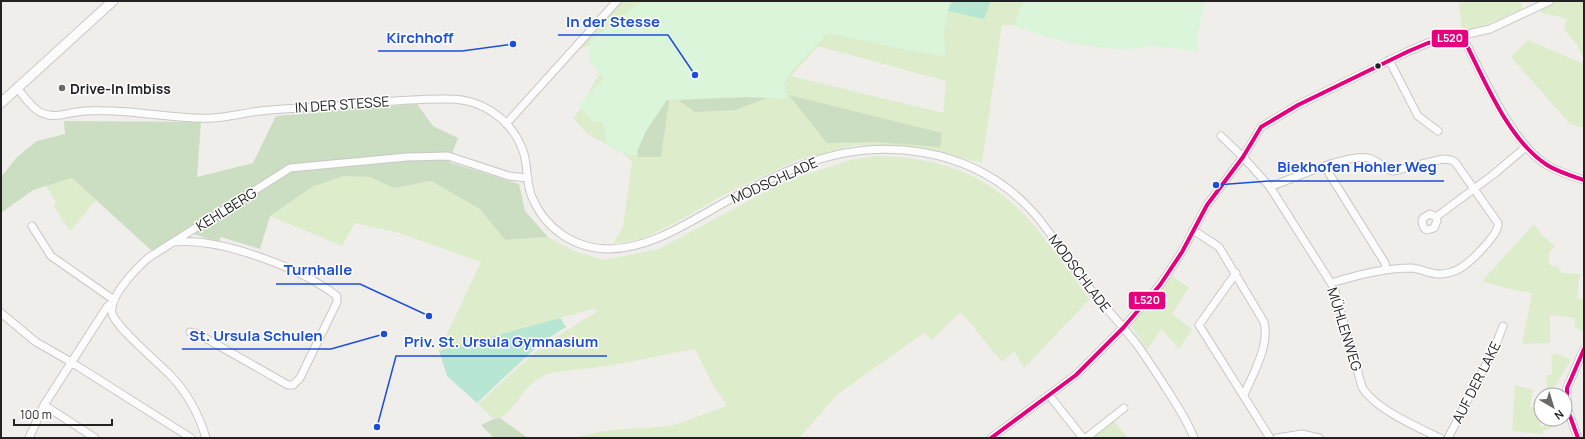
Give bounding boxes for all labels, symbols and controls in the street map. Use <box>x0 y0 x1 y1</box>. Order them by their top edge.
callout: In der Stesse <box>558 8 668 35</box>
text: In der Stesse <box>566 11 660 32</box>
callout: Kirchhoff <box>378 24 462 51</box>
text: Kirchhoff <box>386 27 454 48</box>
line badge: L520 <box>1431 29 1469 48</box>
text: L520 <box>1437 30 1463 45</box>
unlabelled marker <box>1373 61 1383 71</box>
place label: Drive-In Imbiss <box>70 79 171 98</box>
marker: Drive-In Imbiss <box>57 83 67 93</box>
street label: IN DER STESSE <box>294 91 390 117</box>
street label: MODSCHLADE <box>728 152 820 208</box>
callout: Biekhofen Hohler Weg <box>1269 154 1444 181</box>
text: Biekhofen Hohler Weg <box>1277 156 1437 177</box>
street label: KEHLBERG <box>192 183 260 235</box>
street label: MODSCHLADE <box>1044 230 1116 316</box>
callout: Turnhalle <box>276 257 360 284</box>
text: Turnhalle <box>284 259 352 280</box>
street label: MÜHLENWEG <box>1323 285 1367 373</box>
line badge: L520 <box>1128 291 1166 310</box>
text: L520 <box>1134 292 1160 307</box>
callout: St. Ursula Schulen <box>182 322 331 349</box>
text: St. Ursula Schulen <box>189 325 323 346</box>
callout: Priv. St. Ursula Gymnasium <box>396 329 607 356</box>
text: Priv. St. Ursula Gymnasium <box>404 331 598 352</box>
street label: AUF DER LAKE <box>1447 338 1505 426</box>
north arrow <box>1533 387 1573 427</box>
scale bar <box>14 401 112 427</box>
text: 100 m <box>20 406 52 423</box>
text: N <box>1552 407 1567 424</box>

